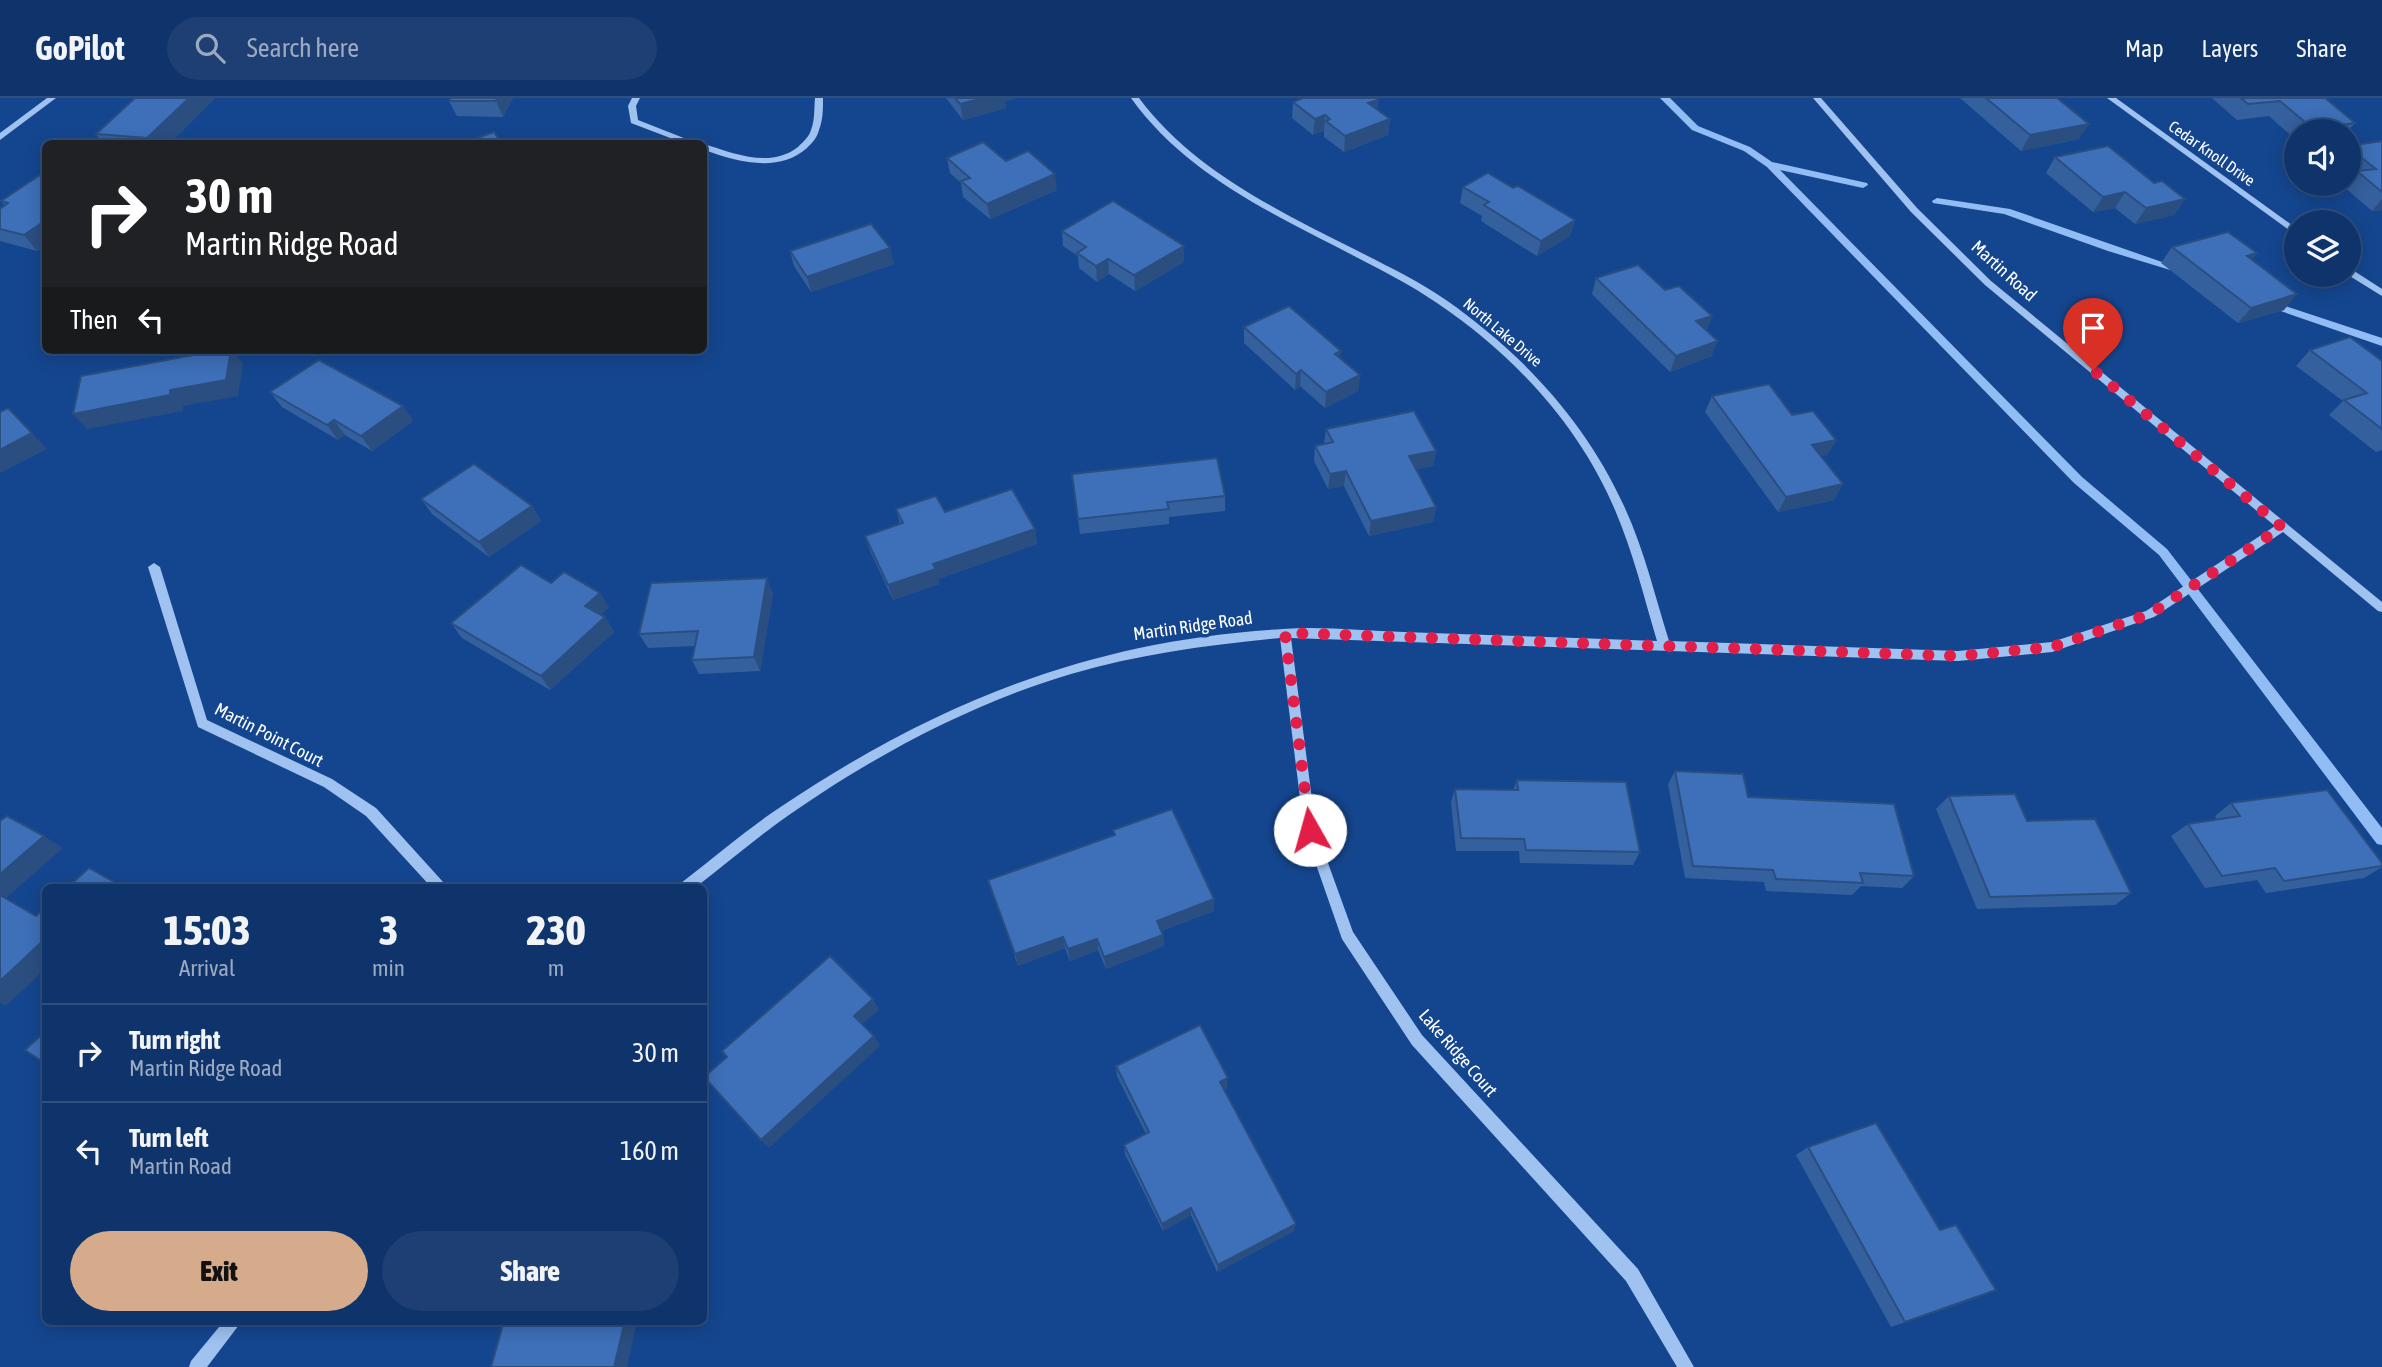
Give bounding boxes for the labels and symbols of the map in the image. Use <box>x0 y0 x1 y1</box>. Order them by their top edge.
street label: Cedar Knoll Drive <box>2165 117 2259 189</box>
street label: Martin Road <box>1967 236 2041 305</box>
street label: North Lake Drive <box>1460 294 1546 370</box>
pin <box>2063 298 2123 370</box>
street label: Martin Ridge Road <box>1132 607 1254 644</box>
street label: Martin Point Court <box>211 698 327 771</box>
position arrow <box>1273 793 1347 867</box>
street label: Lake Ridge Court <box>1415 1005 1502 1101</box>

